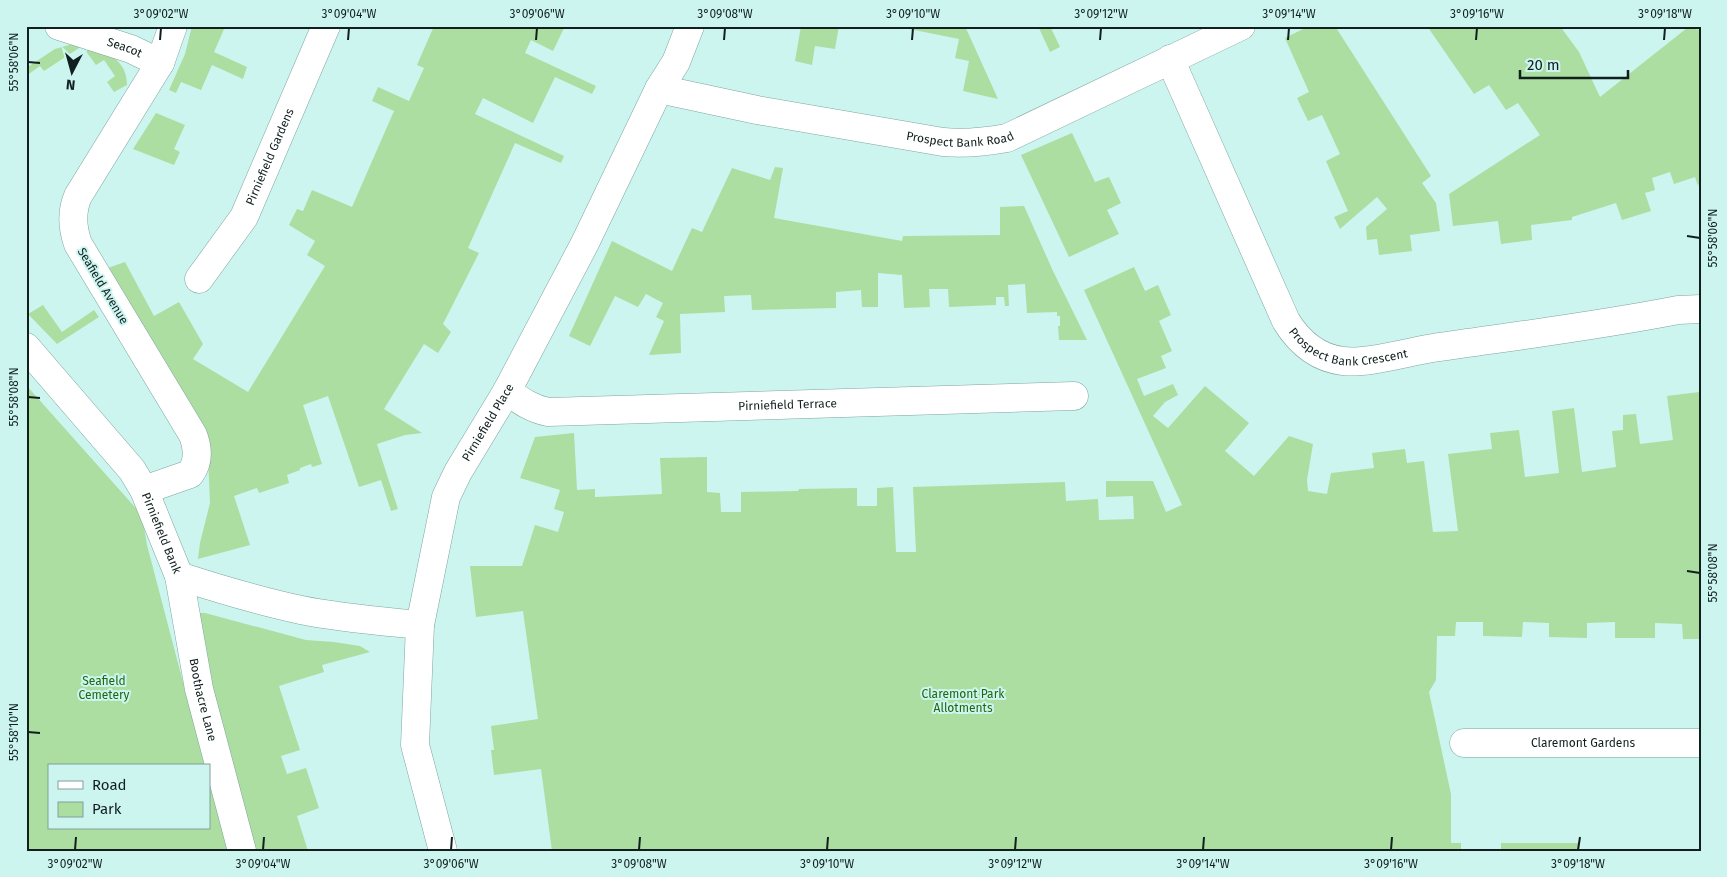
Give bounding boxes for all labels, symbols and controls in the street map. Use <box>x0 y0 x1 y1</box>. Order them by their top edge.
text: 3°09'02"W <box>134 7 189 21</box>
text: 3°09'04"W <box>322 7 376 21</box>
text: 3°09'06"W <box>509 7 565 21</box>
text: 3°09'08"W <box>697 7 753 21</box>
text: 3°09'10"W <box>886 7 940 21</box>
text: 3°09'12"W <box>1074 7 1128 21</box>
text: 3°09'14"W <box>1262 7 1316 21</box>
text: 3°09'16"W <box>1450 7 1504 21</box>
text: 3°09'18"W <box>1638 7 1692 21</box>
text: 55°58'06"N <box>7 33 21 91</box>
street label: Seacot <box>105 35 145 61</box>
north arrow <box>48 48 98 98</box>
scale bar <box>1520 48 1627 80</box>
text: 20 m <box>1527 56 1560 74</box>
text: N <box>65 75 76 93</box>
street label: Pirniefield Gardens <box>243 106 297 207</box>
street label: Prospect Bank Road <box>905 129 1016 150</box>
text: 55°58'06"N <box>1706 209 1720 267</box>
street label: Seafield Avenue <box>75 245 131 327</box>
street label: Prospect Bank Crescent <box>1286 325 1409 369</box>
text: 55°58'08"N <box>7 367 21 427</box>
street label: Pirniefield Place <box>459 381 517 464</box>
street label: Pirniefield Terrace <box>738 396 837 413</box>
street label: Pirniefield Bank <box>139 490 185 576</box>
text: 55°58'08"N <box>1706 543 1720 603</box>
street label: Boothacre Lane <box>187 657 220 743</box>
park label: Seafield Cemetery <box>78 674 130 702</box>
park label: Claremont Park Allotments <box>922 687 1005 715</box>
text: 55°58'10"N <box>7 703 21 761</box>
street label: Claremont Gardens <box>1531 736 1635 750</box>
legend <box>48 764 210 830</box>
text: Road <box>92 776 127 794</box>
text: Park <box>92 800 122 818</box>
text: 3°09'02"W <box>48 857 103 871</box>
text: 3°09'04"W <box>236 857 290 871</box>
text: 3°09'06"W <box>423 857 479 871</box>
text: 3°09'08"W <box>611 857 667 871</box>
text: 3°09'10"W <box>800 857 854 871</box>
text: 3°09'12"W <box>988 857 1042 871</box>
text: 3°09'14"W <box>1176 857 1230 871</box>
text: 3°09'16"W <box>1364 857 1418 871</box>
text: 3°09'18"W <box>1551 857 1605 871</box>

